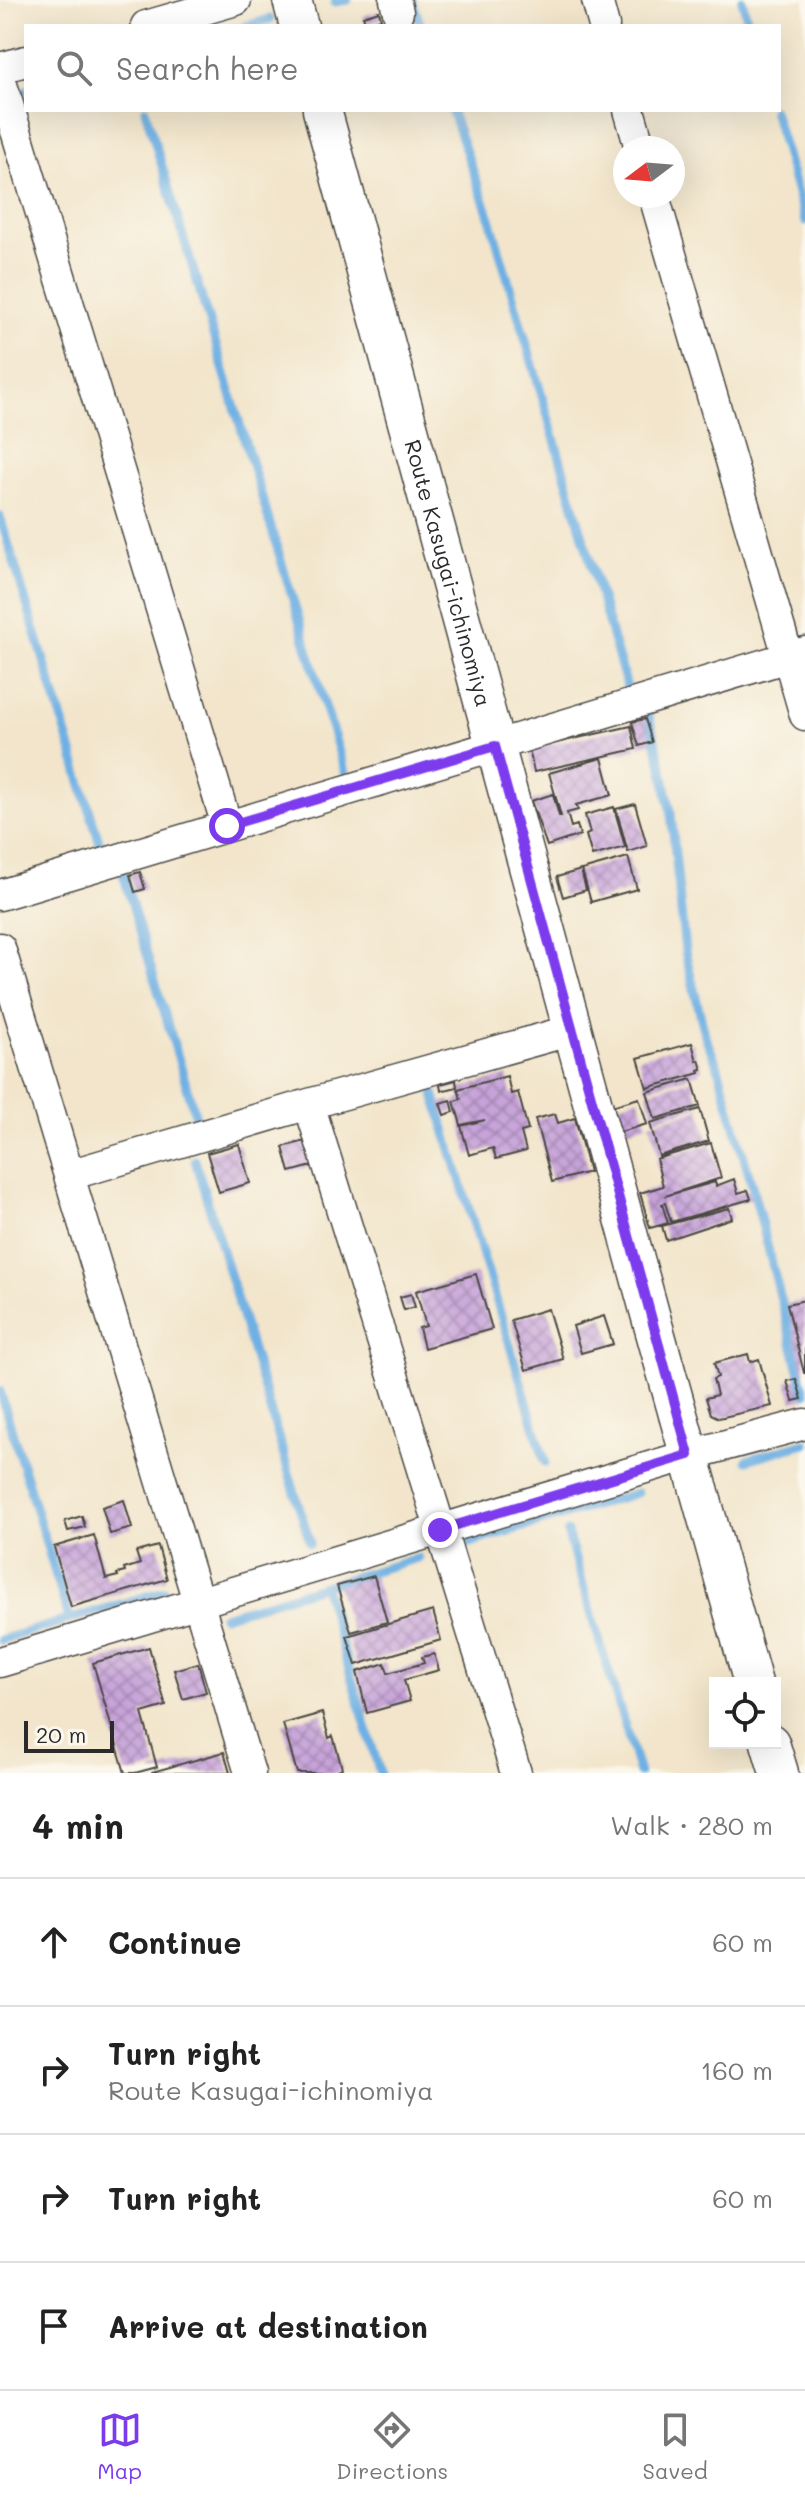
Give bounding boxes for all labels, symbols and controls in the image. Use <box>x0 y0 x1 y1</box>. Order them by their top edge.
search box <box>24 24 781 112</box>
icon: search <box>52 46 96 90</box>
text: Search here <box>116 48 299 88</box>
north arrow <box>613 136 685 208</box>
street label: Route Kasugai-ichinomiya <box>398 436 499 710</box>
route start <box>209 808 245 844</box>
route end <box>422 1512 458 1548</box>
map controls <box>709 1677 781 1749</box>
button: locate <box>709 1677 781 1749</box>
scale bar <box>24 1717 114 1753</box>
text: 20 m <box>36 1720 86 1749</box>
text: 4 min <box>32 1803 124 1848</box>
text: Walk · 280 m <box>610 1808 773 1842</box>
icon: ahead <box>32 1920 76 1964</box>
text: Continue <box>108 1922 241 1962</box>
text: 60 m <box>712 1925 773 1959</box>
text: Turn right <box>108 2033 261 2073</box>
icon: right <box>32 2048 76 2092</box>
text: 160 m <box>701 2053 773 2087</box>
text: Route Kasugai-ichinomiya <box>108 2073 433 2107</box>
icon: right <box>32 2176 76 2220</box>
text: Turn right <box>108 2178 261 2218</box>
text: 60 m <box>712 2181 773 2215</box>
icon: arrive <box>32 2304 76 2348</box>
text: Arrive at destination <box>108 2306 428 2346</box>
tab: Map <box>97 2408 142 2485</box>
tab: Directions <box>336 2408 448 2485</box>
tab: Saved <box>643 2408 708 2485</box>

